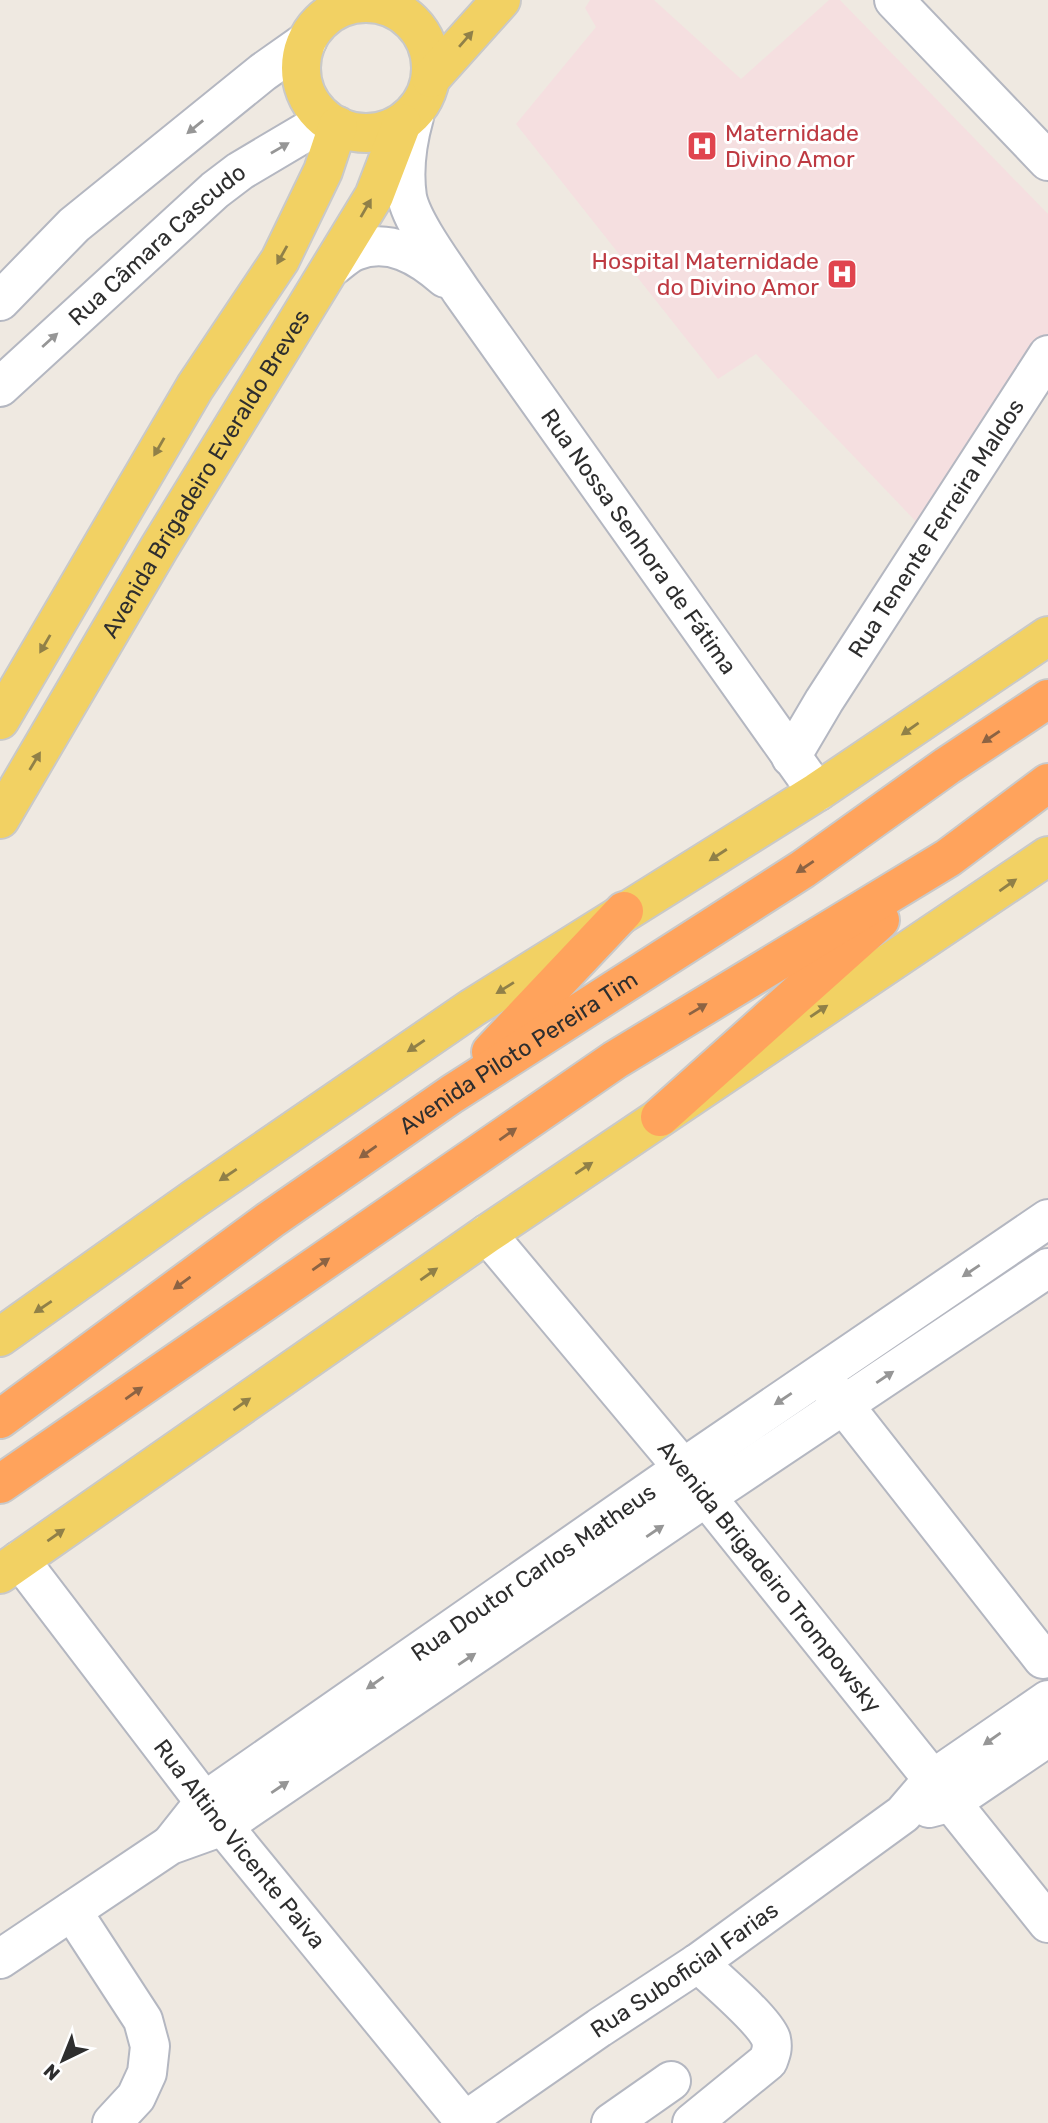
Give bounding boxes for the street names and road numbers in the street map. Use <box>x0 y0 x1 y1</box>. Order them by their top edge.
street label: Rua Câmara Cascudo <box>63 158 251 331</box>
street label: Avenida Brigadeiro Everaldo Breves <box>96 304 315 643</box>
street label: Rua Tenente Ferreira Maldos <box>842 393 1030 663</box>
street label: Rua Nossa Senhora de Fátima <box>535 403 743 680</box>
street label: Avenida Piloto Pereira Tim <box>394 965 643 1140</box>
street label: Avenida Brigadeiro Trompowsky <box>652 1435 888 1718</box>
street label: Rua Doutor Carlos Matheus <box>406 1477 661 1667</box>
street label: Rua Altino Vicente Paiva <box>148 1734 332 1954</box>
street label: Rua Suboficial Farias <box>585 1896 783 2044</box>

